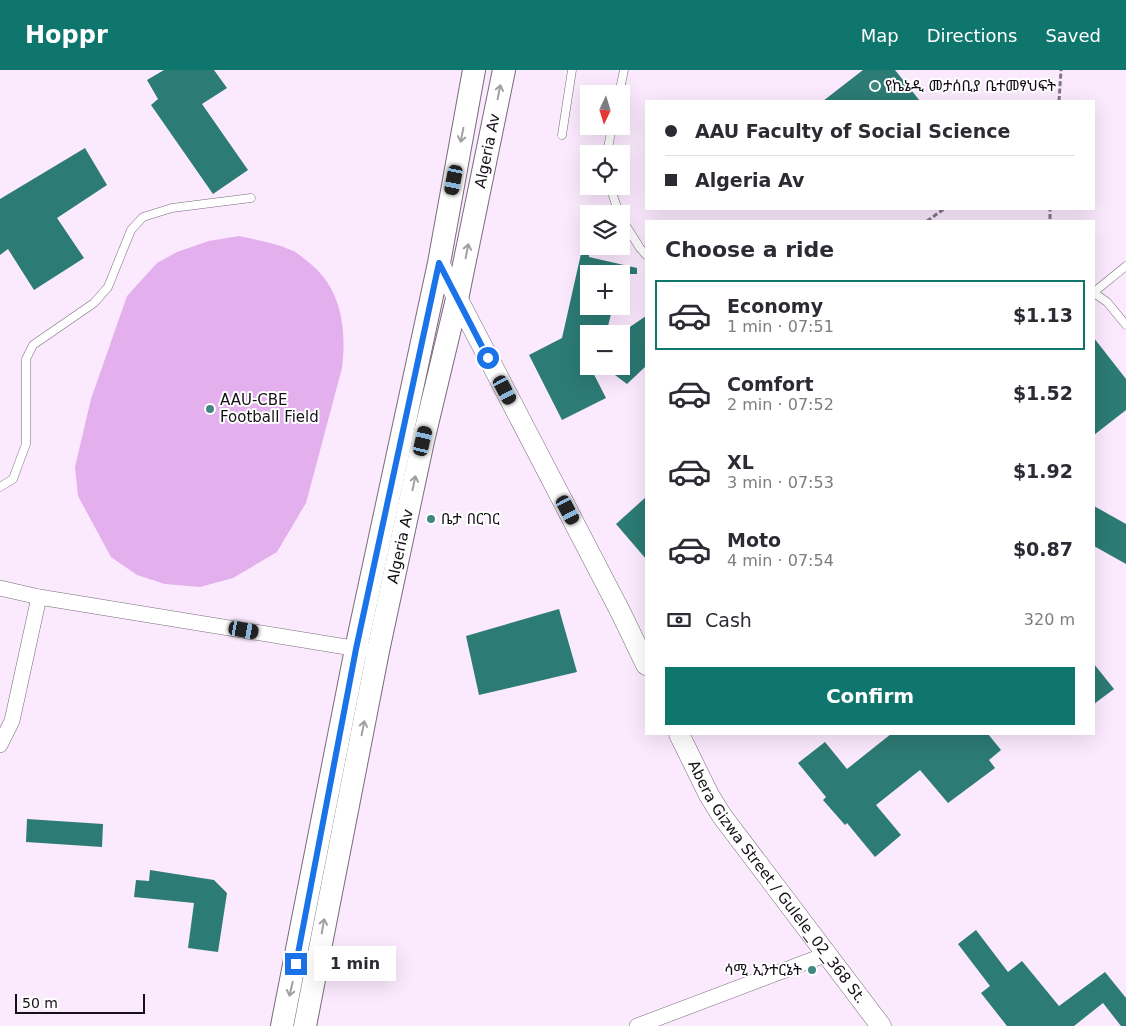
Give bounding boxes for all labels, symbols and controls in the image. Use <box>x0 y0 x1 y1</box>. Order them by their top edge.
text: Hoppr <box>25 21 108 49</box>
text: Map <box>861 25 899 46</box>
text: Directions <box>927 25 1017 46</box>
text: Saved <box>1045 25 1101 46</box>
place label: የኬኔዲ መታሰቢያ ቤተመፃህፍት <box>885 77 1056 95</box>
marker: የኬኔዲ መታሰቢያ ቤተመፃህፍት <box>869 80 881 92</box>
one-way arrow <box>495 84 504 100</box>
north arrow <box>580 85 630 135</box>
map controls <box>580 85 630 375</box>
street label: Algeria Av <box>471 112 504 190</box>
text: AAU Faculty of Social Science <box>695 120 1010 142</box>
one-way arrow <box>457 127 466 143</box>
button: locate <box>580 145 630 195</box>
car <box>443 164 464 196</box>
text: Algeria Av <box>695 169 804 191</box>
button: layers <box>580 205 630 255</box>
text: Choose a ride <box>665 237 834 262</box>
one-way arrow <box>463 243 472 259</box>
button: + <box>580 265 630 315</box>
icon: car <box>667 293 712 338</box>
text: Economy <box>727 295 823 317</box>
text: $1.13 <box>1013 304 1073 326</box>
text: 1 min · 07:51 <box>727 317 834 336</box>
button: − <box>580 325 630 375</box>
route start <box>477 347 499 369</box>
icon: car <box>667 371 712 416</box>
car <box>491 373 518 407</box>
text: Comfort <box>727 373 814 395</box>
text: $1.52 <box>1013 382 1073 404</box>
place label: AAU-CBE Football Field <box>220 391 319 426</box>
text: 2 min · 07:52 <box>727 395 834 414</box>
marker: AAU-CBE Football Field <box>204 403 216 415</box>
car <box>412 425 433 457</box>
icon: car <box>667 449 712 494</box>
text: XL <box>727 451 754 473</box>
text: $1.92 <box>1013 460 1073 482</box>
text: 3 min · 07:53 <box>727 473 834 492</box>
one-way arrow <box>410 476 419 492</box>
car <box>554 493 581 527</box>
street label: Algeria Av <box>384 507 417 585</box>
place label: ቤታ በርገር <box>441 510 500 528</box>
marker: ቤታ በርገር <box>425 513 437 525</box>
icon: car <box>667 527 712 572</box>
text: Moto <box>727 529 781 551</box>
text: $0.87 <box>1013 538 1073 560</box>
text: 4 min · 07:54 <box>727 551 834 570</box>
icon: cash <box>665 606 693 634</box>
text: Cash <box>705 609 752 631</box>
text: 320 m <box>1024 610 1075 629</box>
car <box>227 620 260 640</box>
button: Confirm <box>665 667 1075 725</box>
one-way arrow <box>359 721 368 737</box>
street label: Abera Gizwa Street / Gulele_02_368 St. <box>684 757 870 1007</box>
one-way arrow <box>319 919 328 935</box>
callout: 1 min <box>314 946 396 982</box>
route end <box>285 953 307 975</box>
text: 1 min <box>330 954 380 973</box>
place label: ሳሚ ኢንተርኔት <box>724 961 802 979</box>
marker: ሳሚ ኢንተርኔት <box>806 964 818 976</box>
one-way arrow <box>286 980 295 996</box>
scale bar <box>15 991 145 1014</box>
text: 50 m <box>22 995 58 1011</box>

